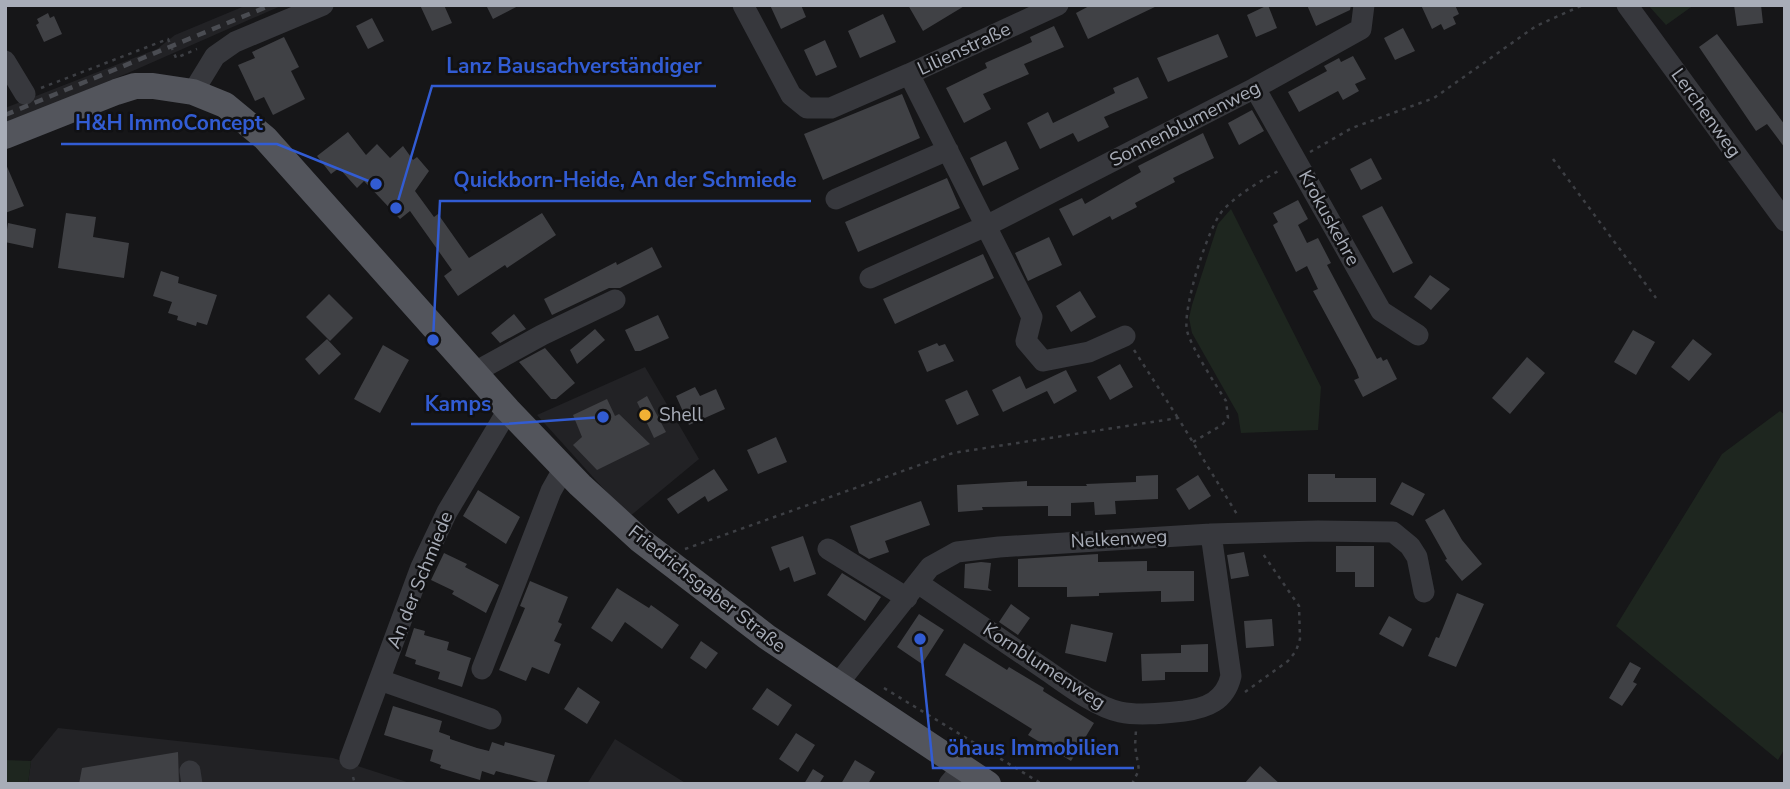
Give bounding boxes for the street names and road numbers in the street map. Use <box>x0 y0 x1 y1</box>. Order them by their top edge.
street label: Lilienstraße <box>913 16 1015 82</box>
street label: Lerchenweg <box>1665 63 1747 163</box>
street label: Sonnenblumenweg <box>1105 75 1265 173</box>
street label: Krokuskehre <box>1292 166 1366 270</box>
street label: An der Schmiede <box>381 508 459 652</box>
street label: Friedrichsgaber Straße <box>623 519 791 659</box>
street label: Nelkenweg <box>1070 523 1168 555</box>
street label: Kornblumenweg <box>978 617 1110 715</box>

